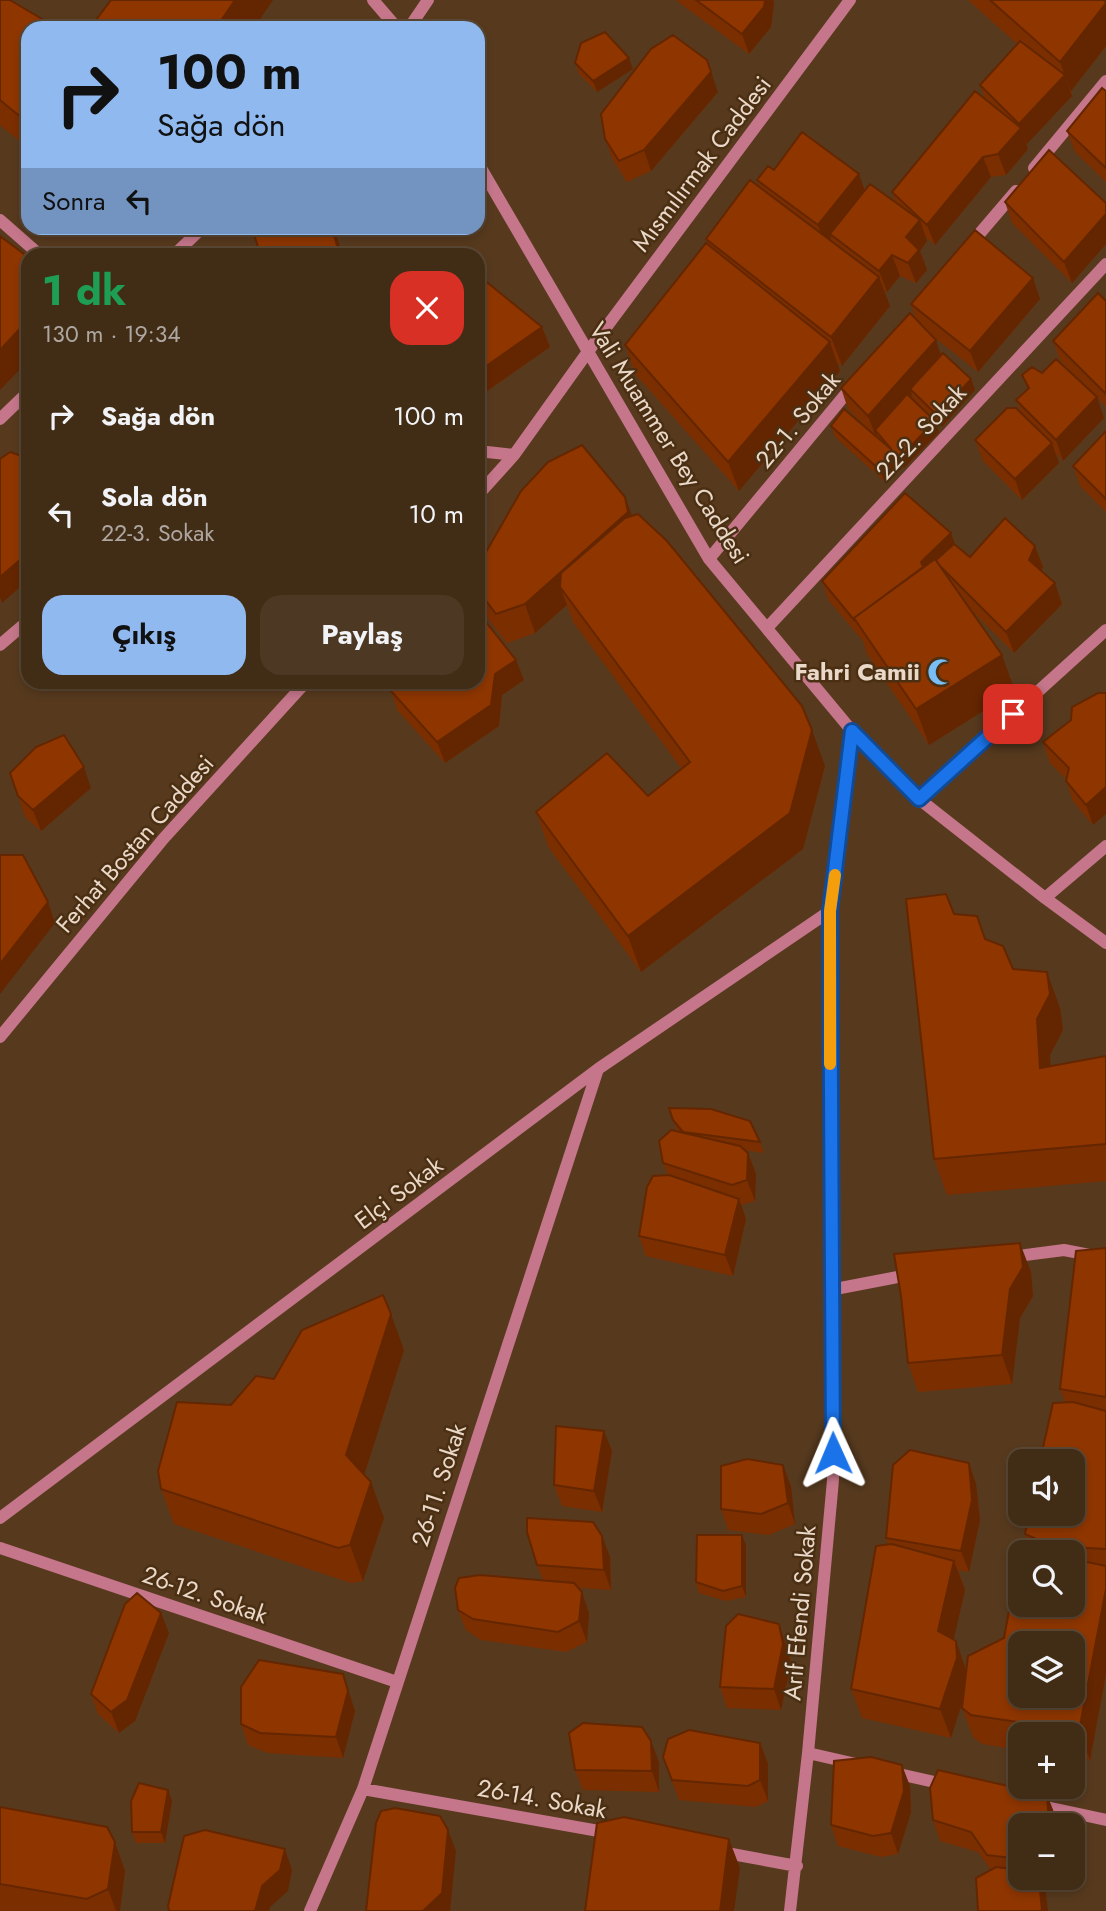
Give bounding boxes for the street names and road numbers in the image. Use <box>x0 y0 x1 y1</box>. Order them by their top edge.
street label: Mısmılırmak Caddesi <box>624 69 779 259</box>
street label: Vali Muammer Bey Caddesi <box>581 315 758 571</box>
street label: 22-1. Sokak <box>747 363 849 476</box>
street label: 22-2. Sokak <box>867 376 974 487</box>
street label: Ferhat Bostan Caddesi <box>47 747 222 940</box>
street label: Elçi Sokak <box>347 1148 451 1237</box>
street label: 26-11. Sokak <box>402 1418 475 1551</box>
street label: Arif Efendi Sokak <box>774 1524 825 1702</box>
street label: 26-12. Sokak <box>138 1557 273 1632</box>
street label: 26-14. Sokak <box>475 1770 610 1827</box>

